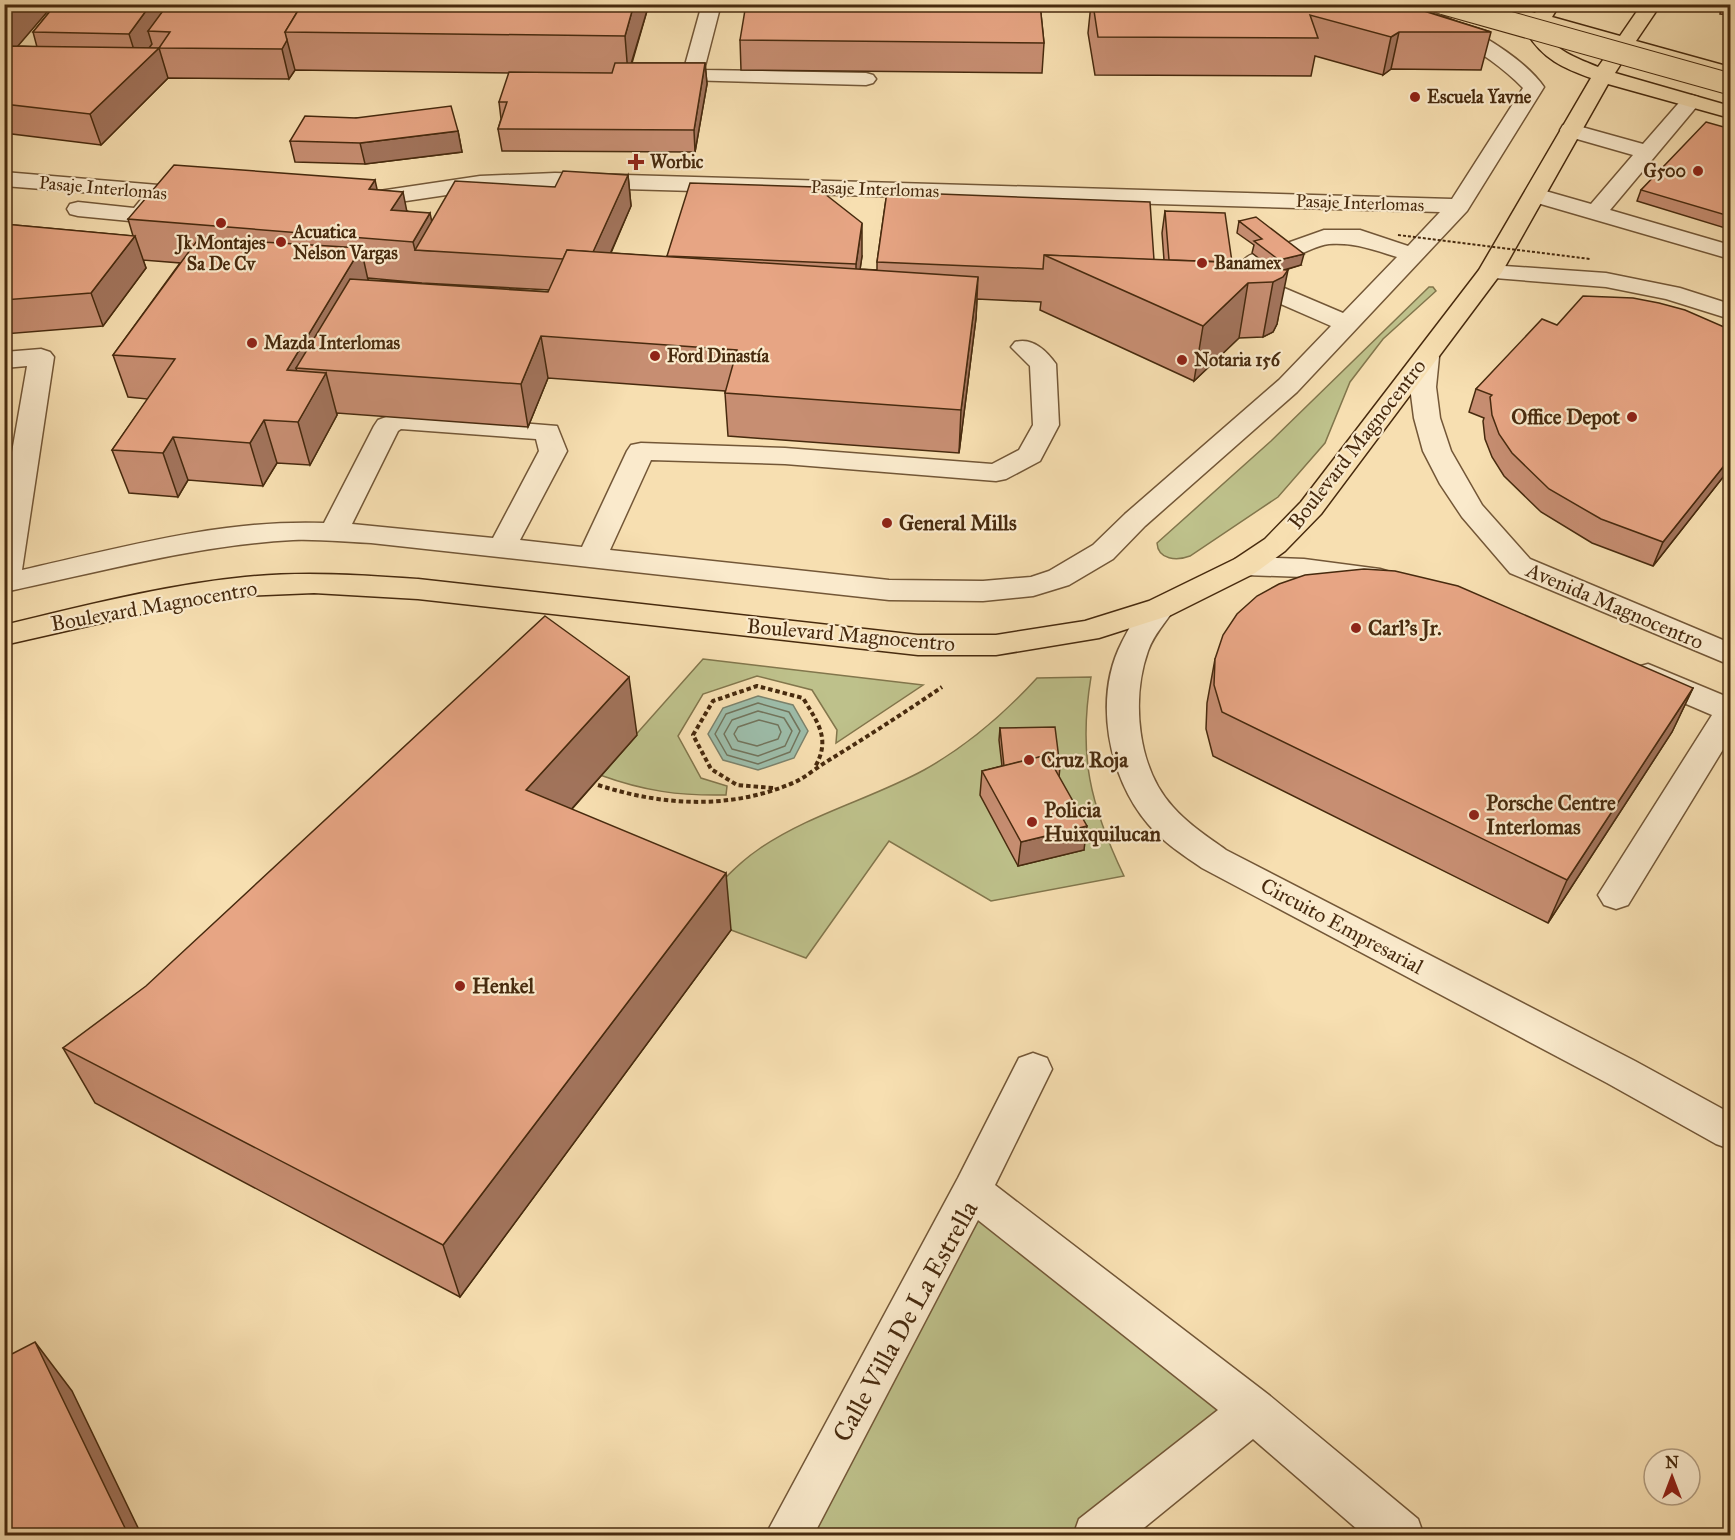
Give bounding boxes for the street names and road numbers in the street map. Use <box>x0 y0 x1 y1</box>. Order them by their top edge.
street label: Pasaje Interlomas <box>38 171 168 205</box>
street label: Pasaje Interlomas <box>810 176 940 202</box>
street label: Pasaje Interlomas <box>1295 190 1425 216</box>
street label: Boulevard Magnocentro <box>1282 353 1432 534</box>
street label: Avenida Magnocentro <box>1522 557 1708 655</box>
street label: Boulevard Magnocentro <box>49 575 259 637</box>
street label: Boulevard Magnocentro <box>746 613 957 657</box>
street label: Circuito Empresarial <box>1256 872 1428 980</box>
street label: Calle Villa De La Estrella <box>825 1195 985 1447</box>

